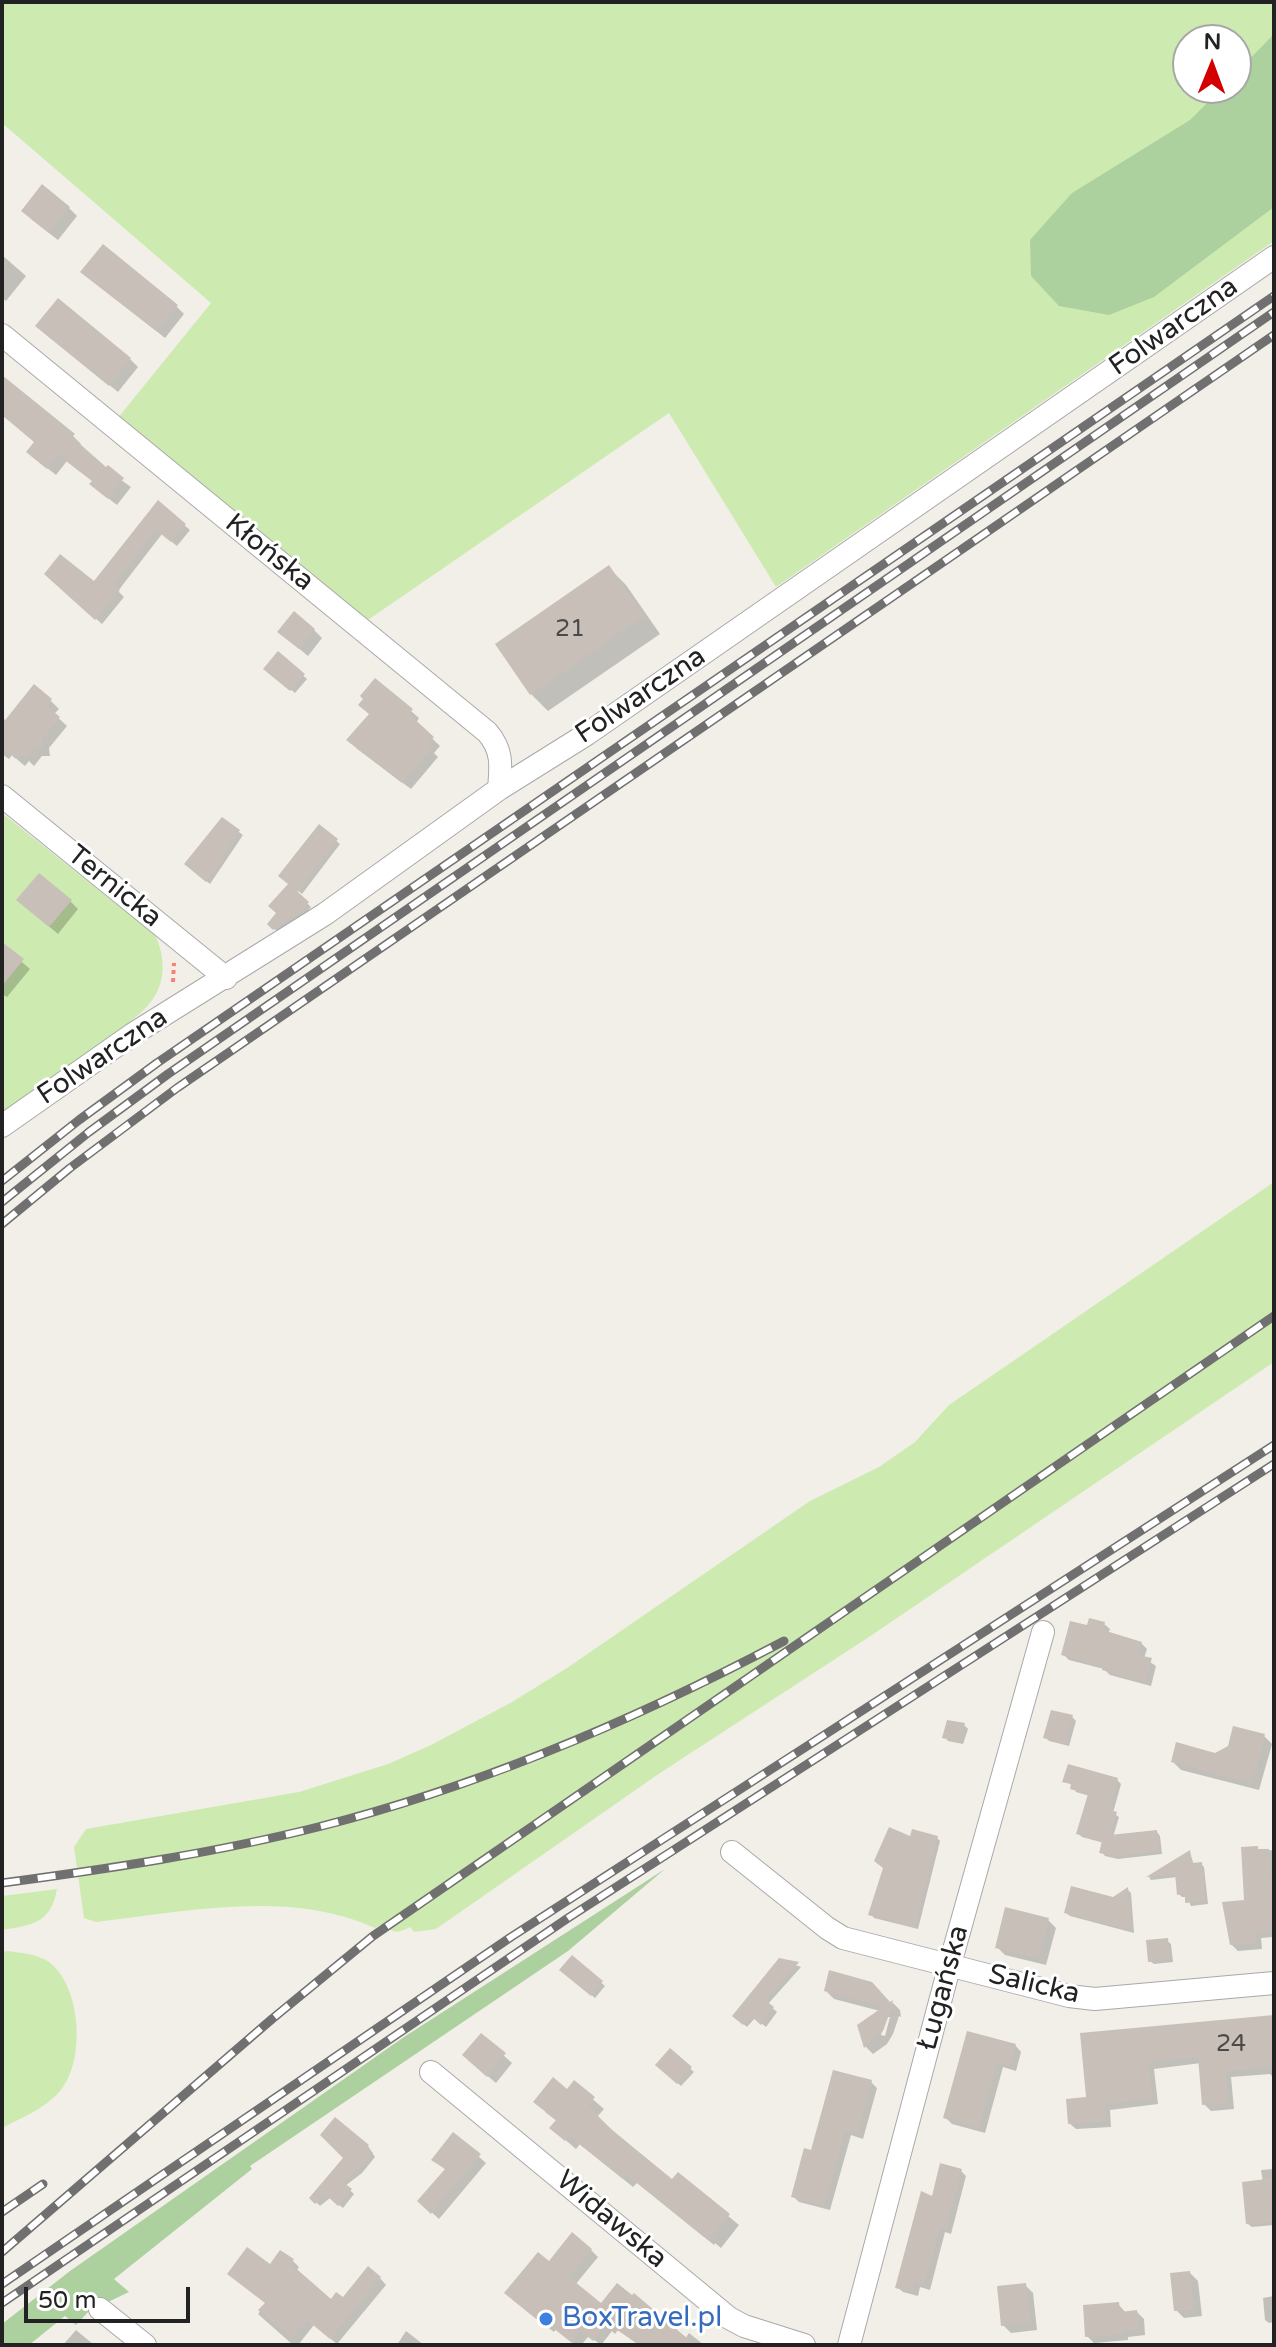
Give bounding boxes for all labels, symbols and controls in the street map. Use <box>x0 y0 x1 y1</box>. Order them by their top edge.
north arrow <box>1172 24 1252 104</box>
text: N <box>1203 29 1221 55</box>
street label: Folwarczna <box>1103 270 1245 384</box>
street label: Kłońska <box>218 507 320 599</box>
house number: 21 <box>555 616 585 644</box>
street label: Folwarczna <box>570 640 712 752</box>
street label: Ternicka <box>60 839 168 935</box>
street label: Folwarczna <box>32 1001 174 1113</box>
street label: Ługańska <box>911 1922 977 2054</box>
street label: Salicka <box>985 1958 1083 2012</box>
house number: 24 <box>1216 2031 1246 2059</box>
street label: Widawska <box>549 2164 673 2276</box>
scale bar <box>28 2271 194 2321</box>
text: 50 m <box>38 2286 96 2315</box>
place label: BoxTravel.pl <box>562 2302 722 2336</box>
marker: BoxTravel.pl <box>537 2310 555 2328</box>

